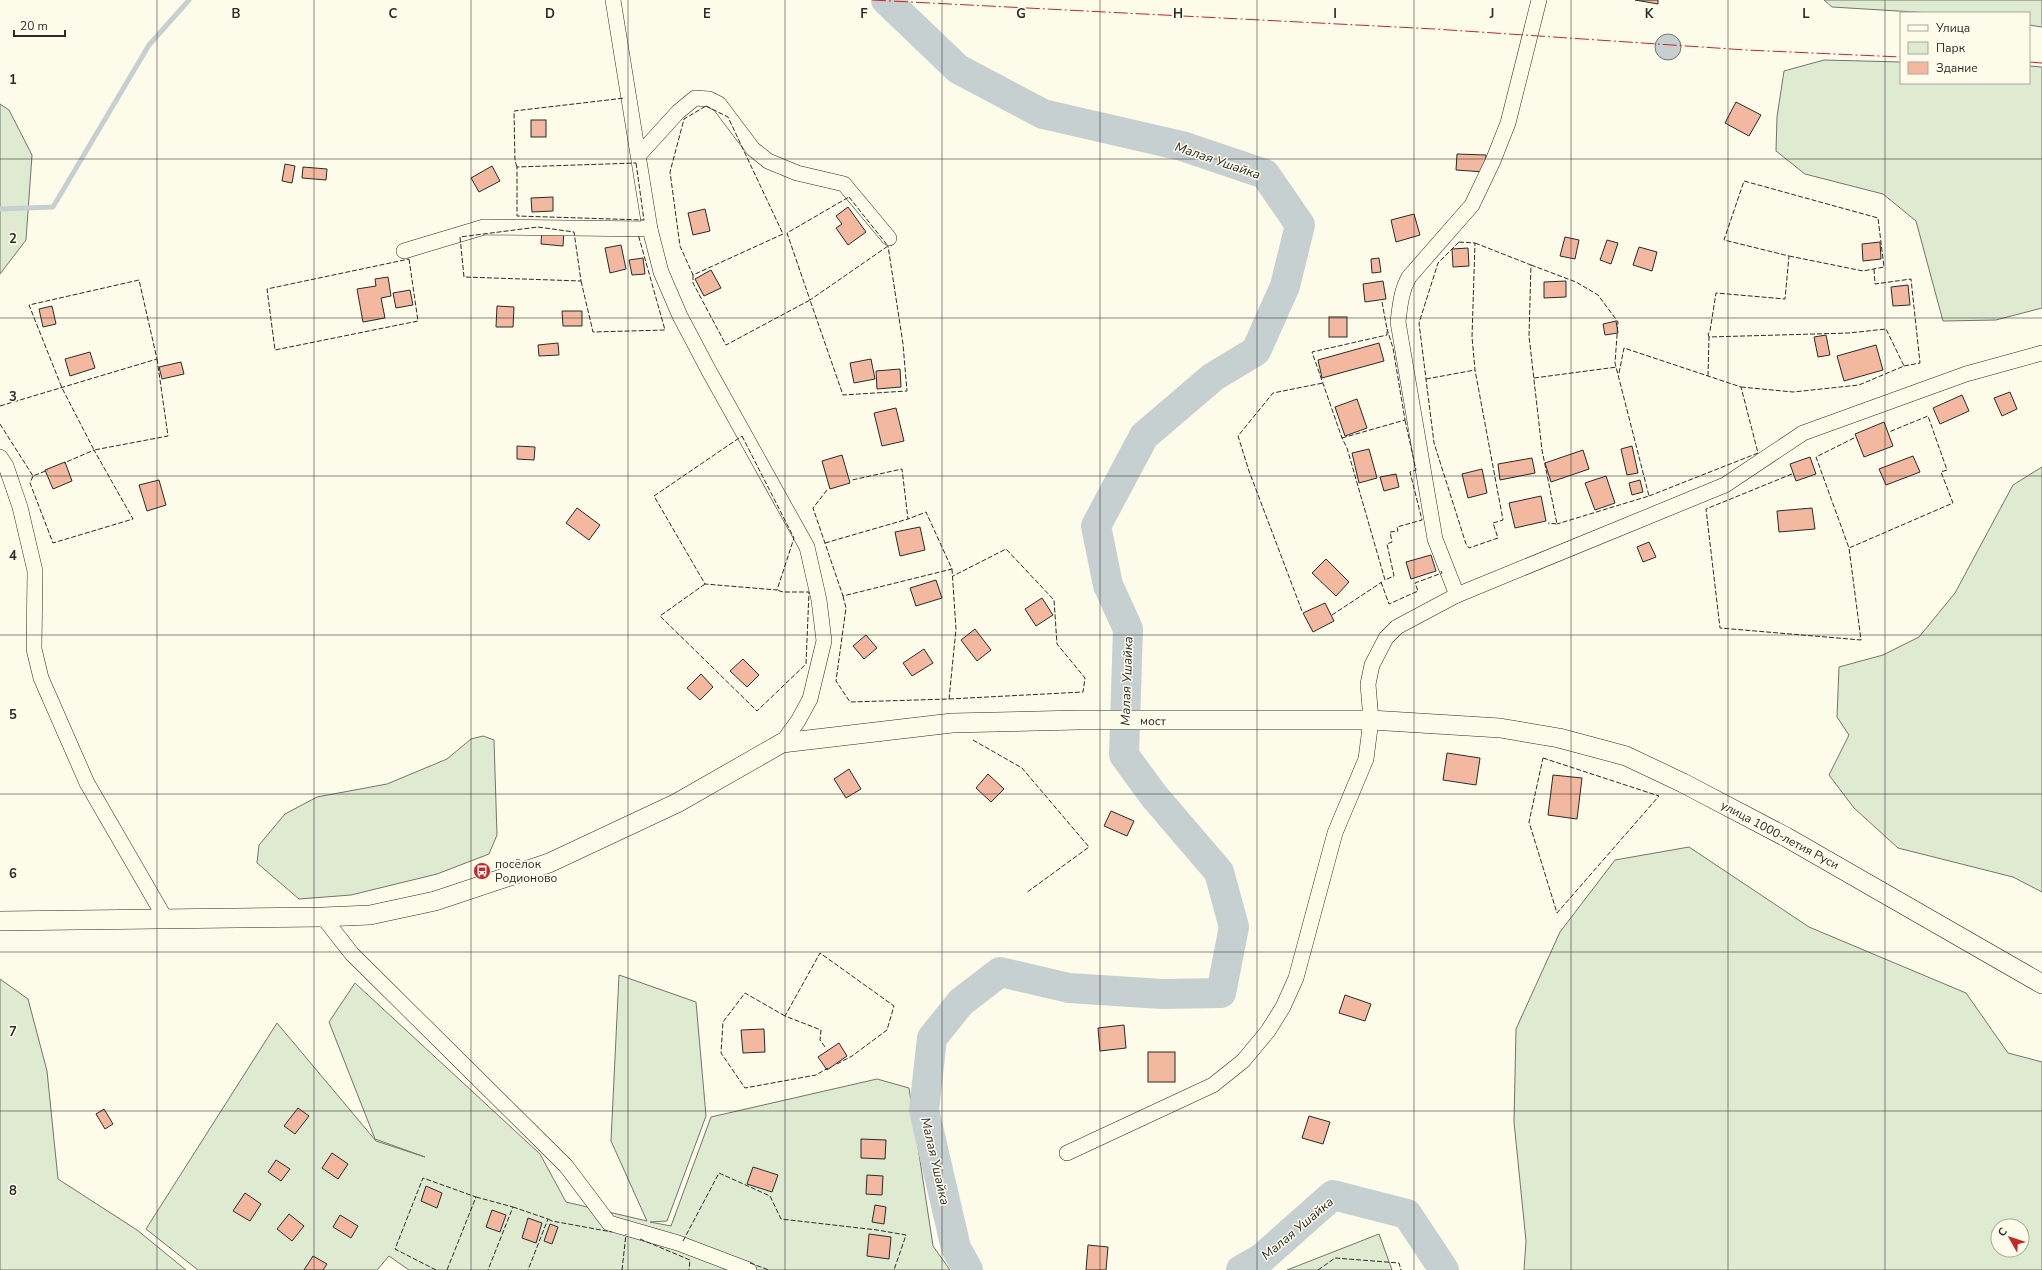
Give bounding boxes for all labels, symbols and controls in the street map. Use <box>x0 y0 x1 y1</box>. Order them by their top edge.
text: B <box>232 5 241 23</box>
text: C <box>389 5 398 23</box>
text: D <box>545 5 555 23</box>
text: E <box>703 5 711 23</box>
text: F <box>860 5 868 23</box>
text: G <box>1016 5 1026 23</box>
text: H <box>1173 5 1183 23</box>
text: I <box>1333 5 1337 23</box>
text: J <box>1489 5 1494 23</box>
text: K <box>1645 5 1654 23</box>
text: L <box>1802 5 1810 23</box>
scale bar <box>14 12 65 38</box>
legend <box>1900 12 2030 84</box>
text: 20 m <box>20 18 48 34</box>
text: Улица <box>1935 20 1970 36</box>
text: Парк <box>1936 40 1966 56</box>
text: Здание <box>1936 60 1978 76</box>
text: 1 <box>9 71 17 89</box>
water label: Малая Ушайка <box>1172 138 1263 184</box>
text: 2 <box>9 230 17 248</box>
text: 3 <box>9 388 17 406</box>
text: 4 <box>9 547 17 565</box>
water label: Малая Ушайка <box>1116 636 1138 726</box>
text: 5 <box>9 706 17 724</box>
street label: мост <box>1140 713 1167 729</box>
street label: улица 1000-летия Руси <box>1718 797 1842 873</box>
place label: посёлок Родионово <box>495 856 557 886</box>
bus stop icon: посёлок Родионово <box>472 861 492 881</box>
text: 6 <box>9 865 17 883</box>
text: 7 <box>9 1023 17 1041</box>
water label: Малая Ушайка <box>916 1116 954 1207</box>
text: 8 <box>9 1182 17 1200</box>
water label: Малая Ушайка <box>1258 1193 1338 1264</box>
north arrow <box>1990 1218 2030 1258</box>
text: С <box>1994 1224 2011 1240</box>

